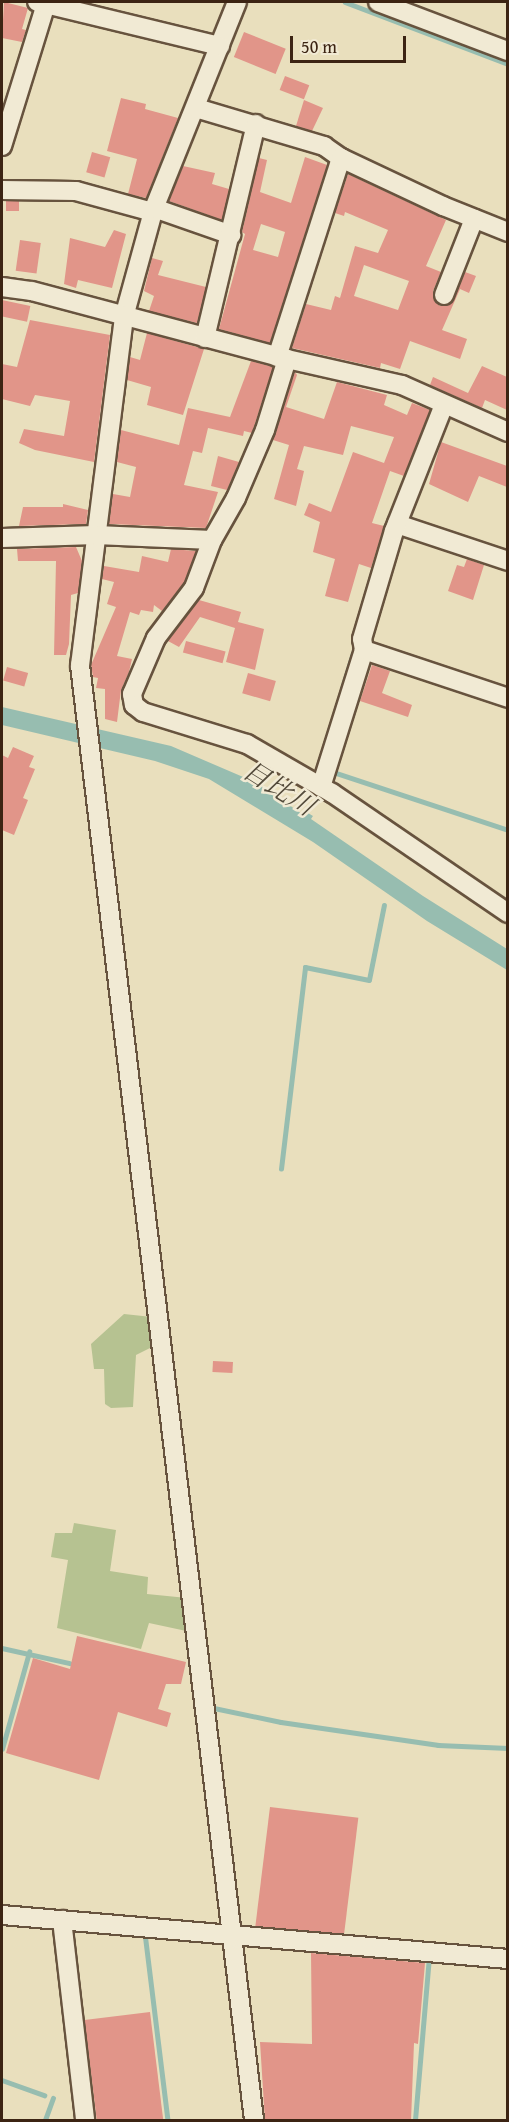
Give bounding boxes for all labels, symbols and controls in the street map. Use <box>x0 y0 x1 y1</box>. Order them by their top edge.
scale bar <box>293 24 408 62</box>
text: 50 m <box>301 33 337 60</box>
water label: 目比川 <box>238 754 320 822</box>

